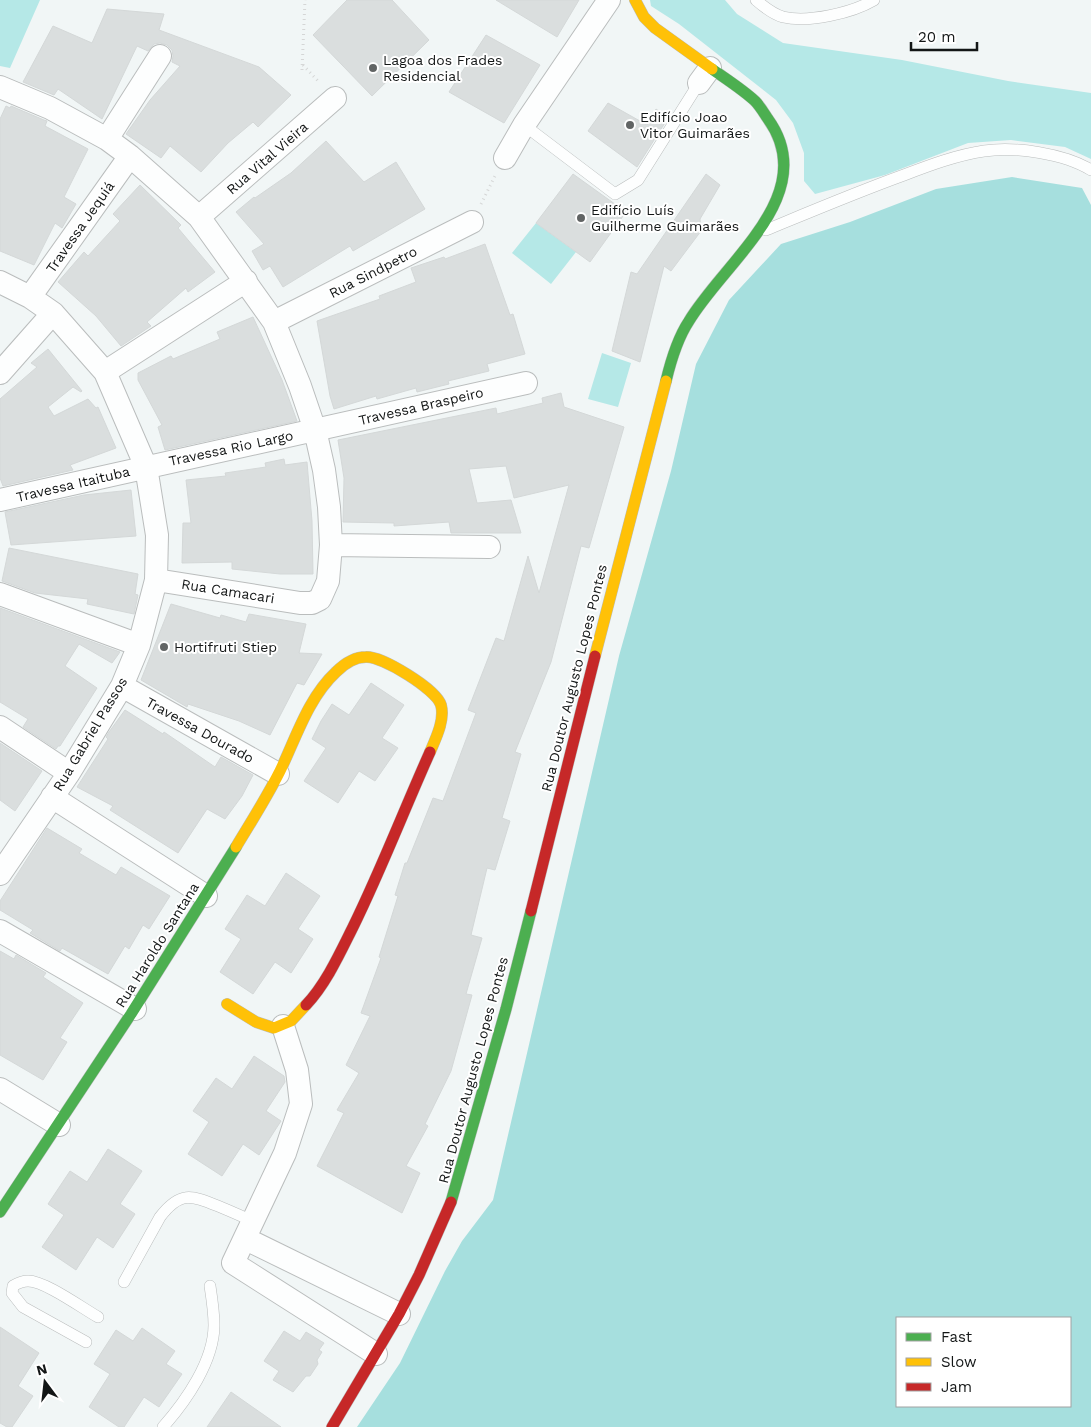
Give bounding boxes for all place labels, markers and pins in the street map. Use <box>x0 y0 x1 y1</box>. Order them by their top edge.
place label: Lagoa dos Frades Residencial <box>383 52 503 84</box>
marker: Lagoa dos Frades Residencial <box>367 62 379 74</box>
place label: Edifício Joao Vitor Guimarães <box>640 109 750 141</box>
marker: Edifício Joao Vitor Guimarães <box>624 119 636 131</box>
place label: Edifício Luís Guilherme Guimarães <box>591 202 739 234</box>
marker: Edifício Luís Guilherme Guimarães <box>575 212 587 224</box>
place label: Hortifruti Stiep <box>174 639 277 655</box>
marker: Hortifruti Stiep <box>158 641 170 653</box>

